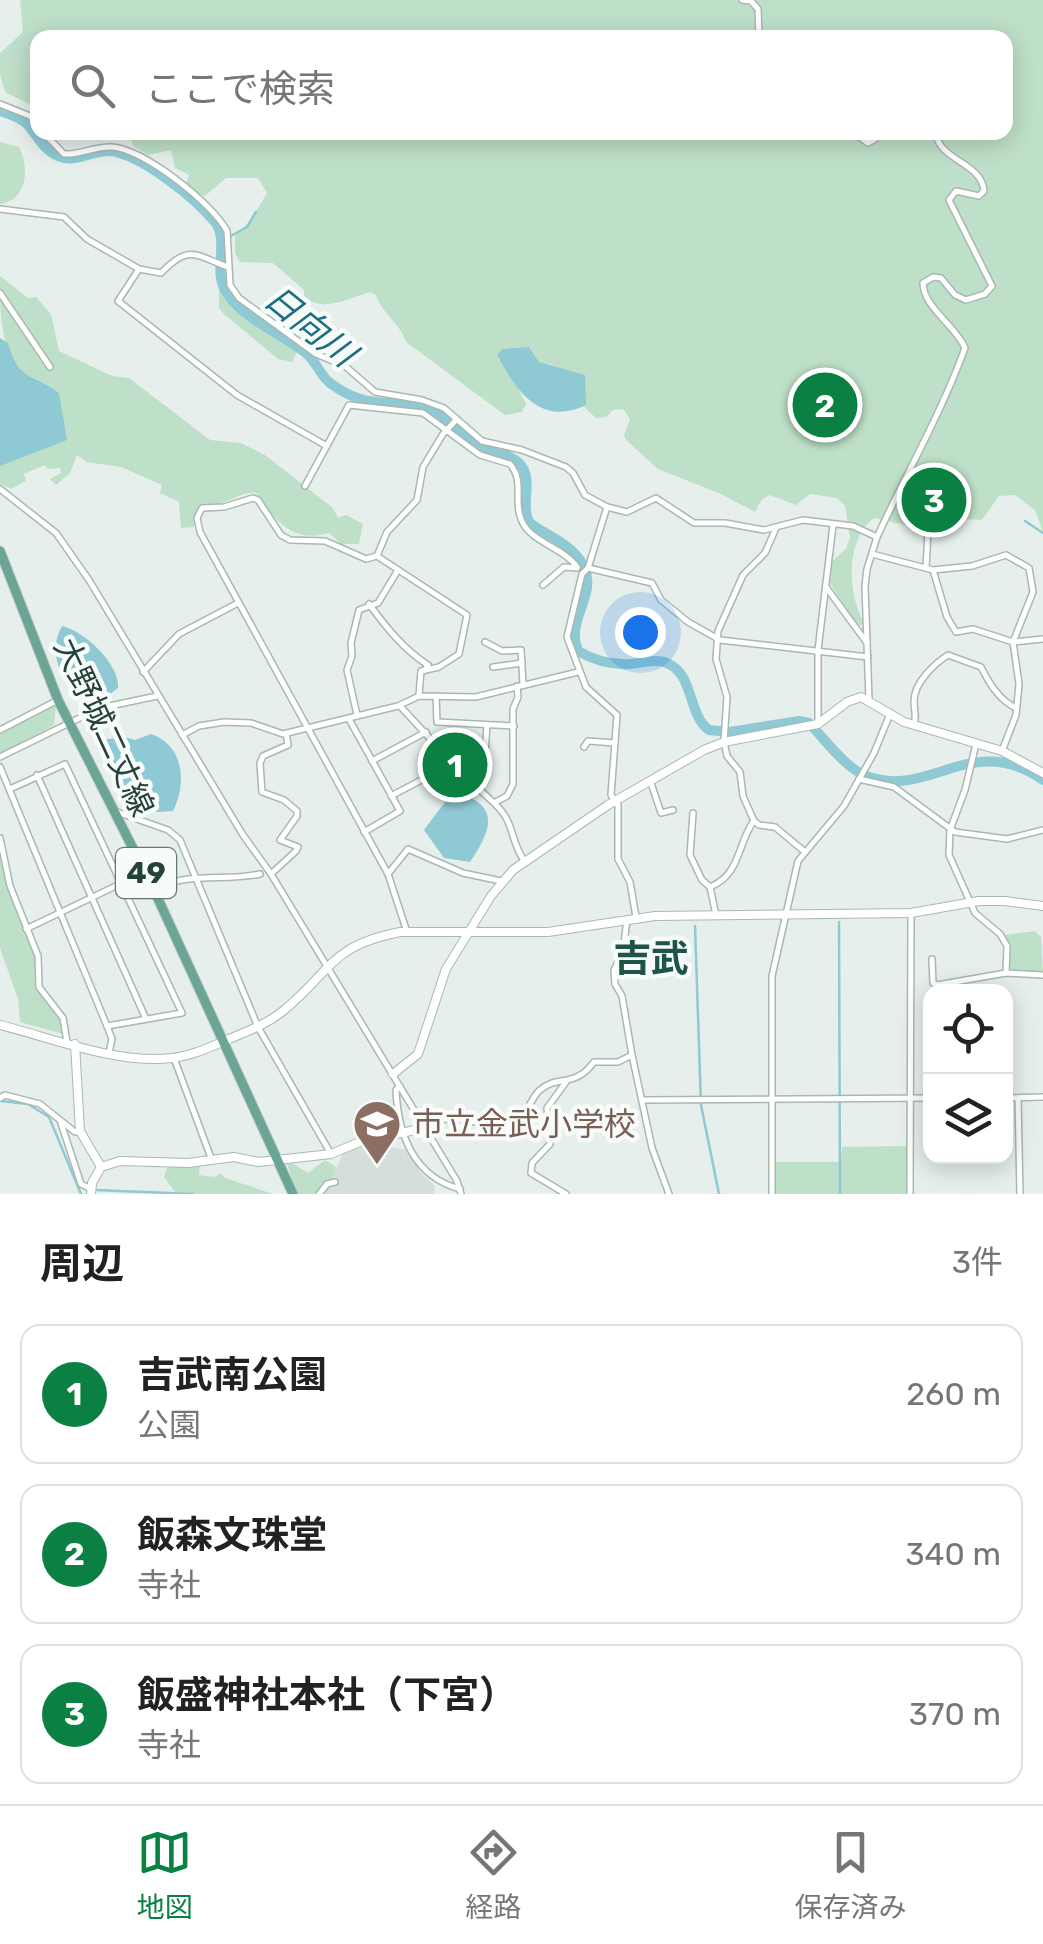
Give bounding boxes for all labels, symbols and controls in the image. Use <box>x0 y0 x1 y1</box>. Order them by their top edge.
search box <box>30 30 1013 140</box>
icon: search <box>65 58 120 113</box>
text: ここで検索 <box>145 66 335 112</box>
water label: 日向川 <box>256 277 367 378</box>
pin: 2 <box>792 368 858 442</box>
pin: 3 <box>902 462 966 538</box>
your location <box>615 607 666 658</box>
street label: 大野城二丈線 <box>46 632 162 822</box>
pin: 1 <box>422 728 488 802</box>
road number: 49 <box>116 848 176 898</box>
district label: 吉武 <box>613 936 689 982</box>
map controls <box>923 984 1013 1164</box>
button: locate <box>923 984 1013 1074</box>
button: layers <box>923 1074 1013 1164</box>
school or university icon: 市立金武小学校 <box>351 1098 403 1166</box>
place label: 市立金武小学校 <box>412 1105 636 1143</box>
text: 周辺 <box>40 1239 124 1289</box>
text: 3件 <box>952 1243 1003 1281</box>
text: 吉武南公園 <box>137 1352 327 1398</box>
text: 1 <box>67 1375 82 1413</box>
text: 260 m <box>906 1375 1001 1413</box>
text: 公園 <box>137 1406 201 1444</box>
text: 飯森文珠堂 <box>137 1512 327 1558</box>
text: 2 <box>64 1535 85 1573</box>
text: 340 m <box>905 1535 1001 1573</box>
text: 寺社 <box>137 1566 201 1604</box>
text: 飯盛神社本社（下宮） <box>137 1672 517 1718</box>
text: 3 <box>64 1695 85 1733</box>
text: 370 m <box>909 1695 1001 1733</box>
text: 寺社 <box>137 1726 201 1764</box>
tab: 地図 <box>136 1825 193 1925</box>
tab: 経路 <box>465 1825 522 1925</box>
tab: 保存済み <box>794 1825 907 1925</box>

